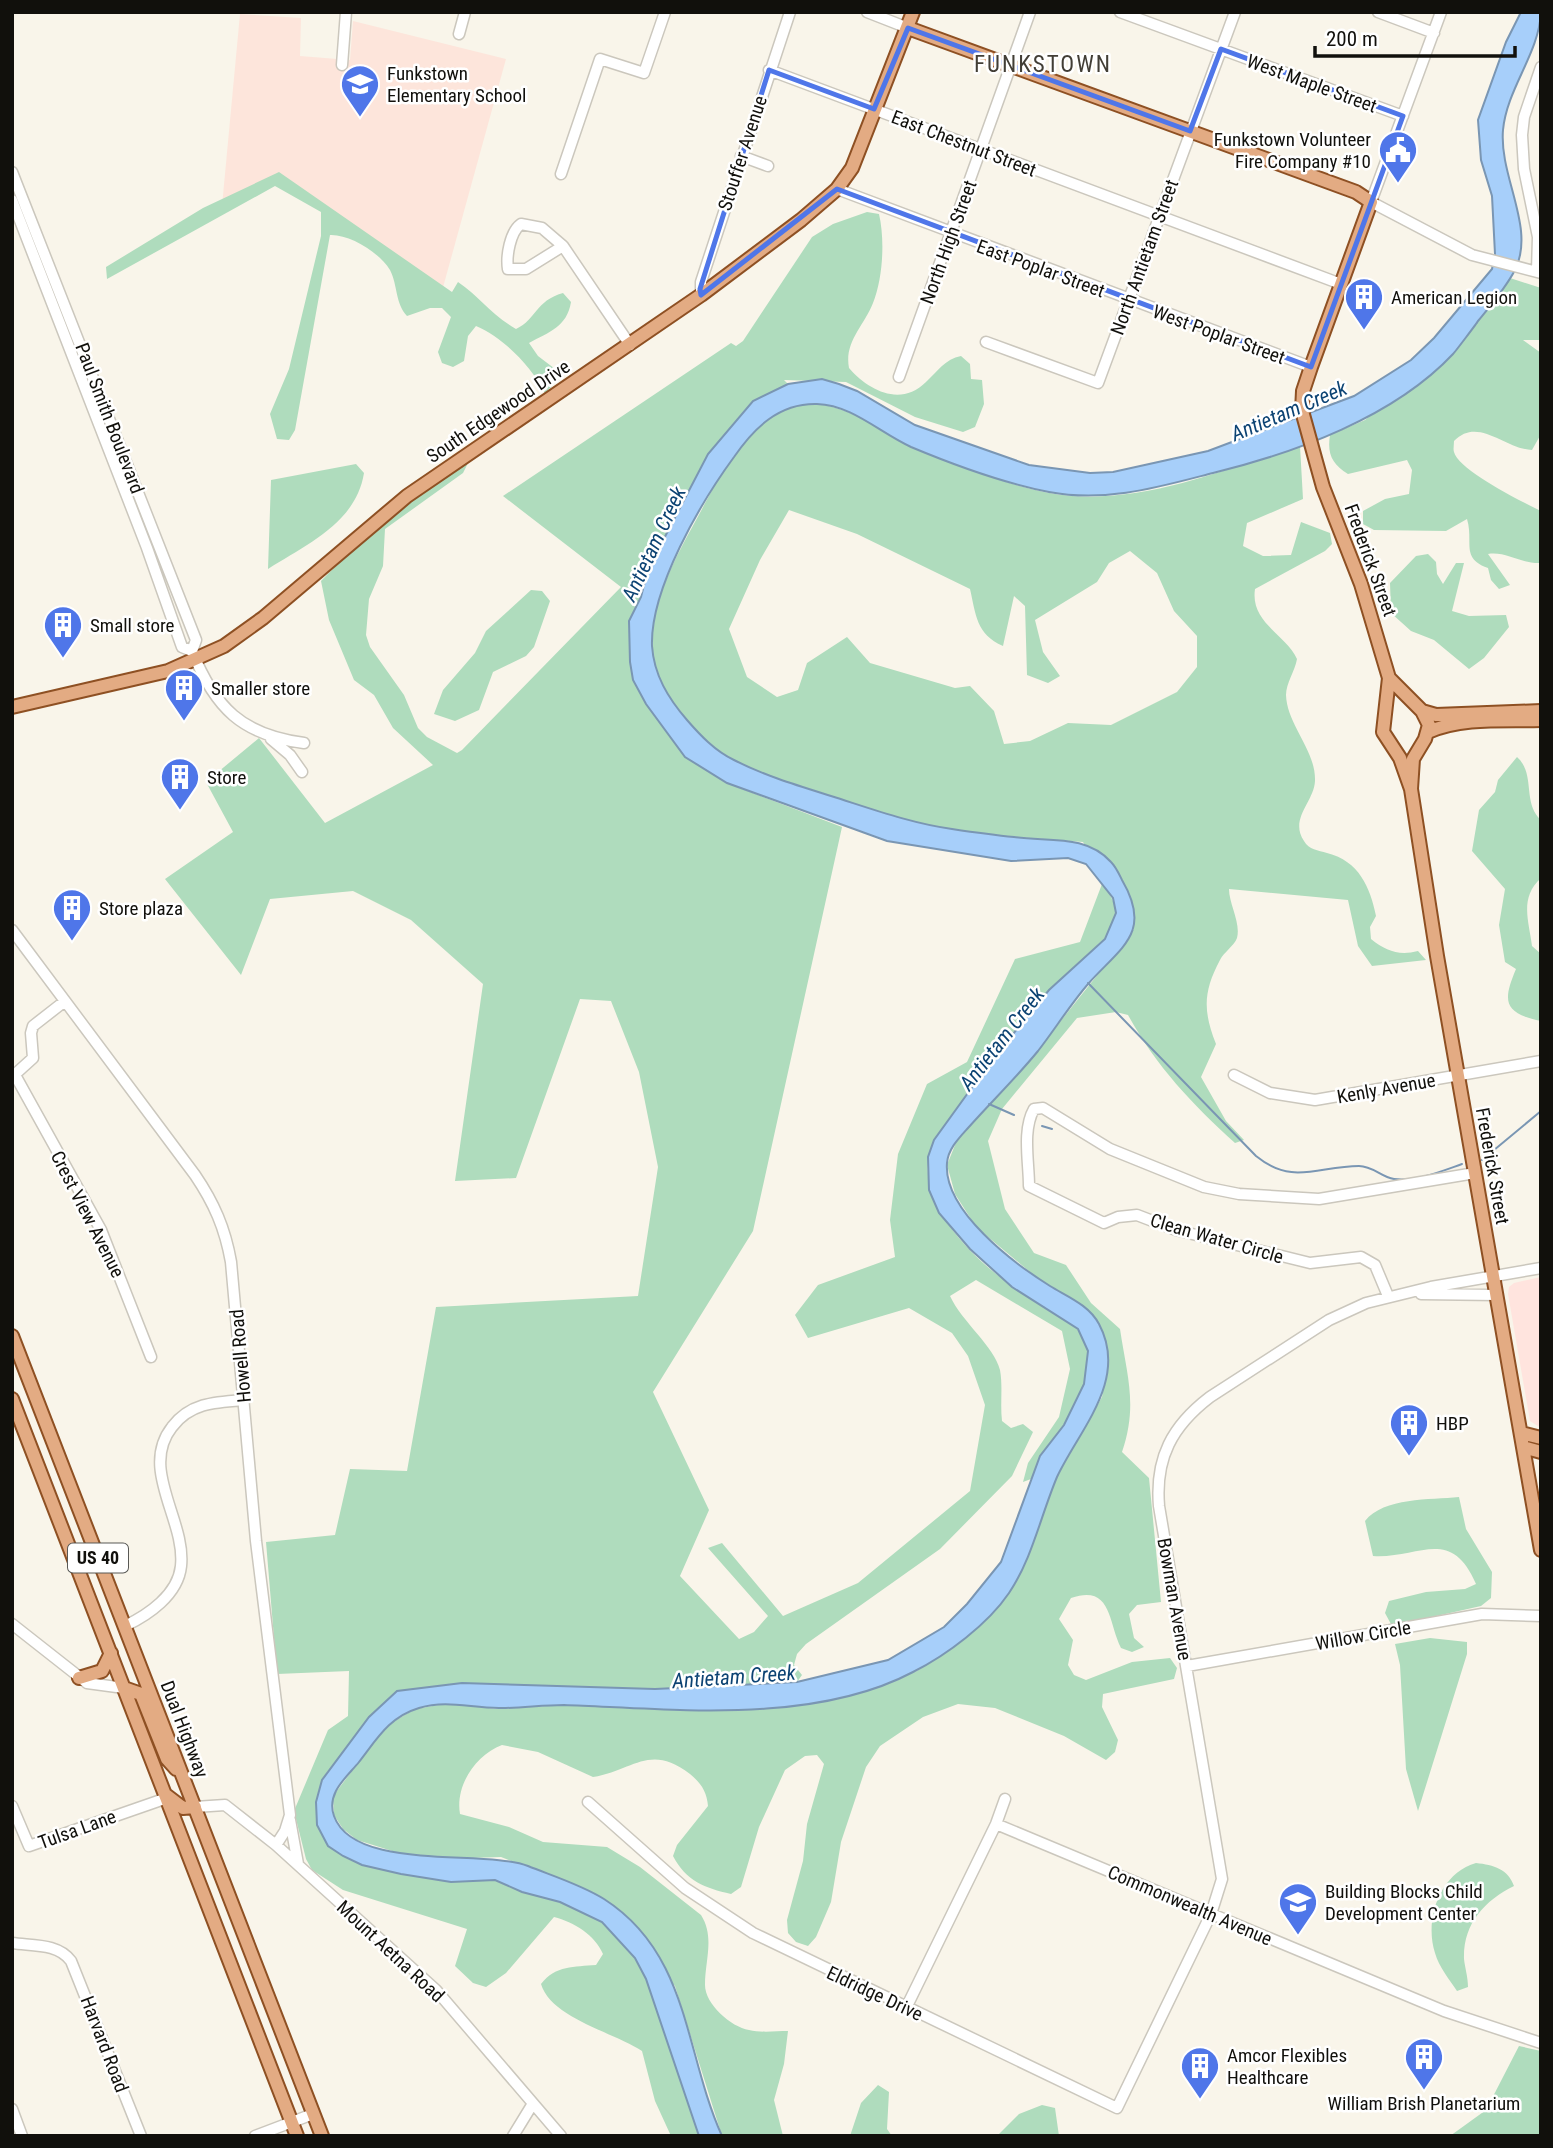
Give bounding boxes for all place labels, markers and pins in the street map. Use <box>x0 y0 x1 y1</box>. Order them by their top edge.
place label: Funkstown Elementary School <box>387 62 526 107</box>
school or university icon: Funkstown Elementary School <box>339 63 381 118</box>
place label: Funkstown Volunteer Fire Company #10 <box>1214 128 1371 173</box>
public building icon: Funkstown Volunteer Fire Company #10 <box>1377 129 1419 184</box>
building icon: American Legion <box>1343 276 1385 331</box>
place label: American Legion <box>1391 286 1517 309</box>
building icon: Small store <box>42 604 84 659</box>
place label: Small store <box>90 614 175 637</box>
building icon: Smaller store <box>163 667 205 722</box>
place label: Smaller store <box>211 677 310 700</box>
building icon: Store <box>159 756 201 811</box>
place label: Store <box>207 766 246 789</box>
building icon: Store plaza <box>51 887 93 942</box>
place label: Store plaza <box>99 897 183 920</box>
building icon: HBP <box>1388 1402 1430 1457</box>
place label: HBP <box>1436 1412 1469 1435</box>
place label: Building Blocks Child Development Center <box>1325 1880 1483 1925</box>
school or university icon: Building Blocks Child Development Center <box>1277 1881 1319 1936</box>
building icon: William Brish Planetarium <box>1403 2036 1445 2091</box>
place label: Amcor Flexibles Healthcare <box>1227 2044 1347 2089</box>
building icon: Amcor Flexibles Healthcare <box>1179 2045 1221 2100</box>
place label: William Brish Planetarium <box>1328 2092 1520 2115</box>

